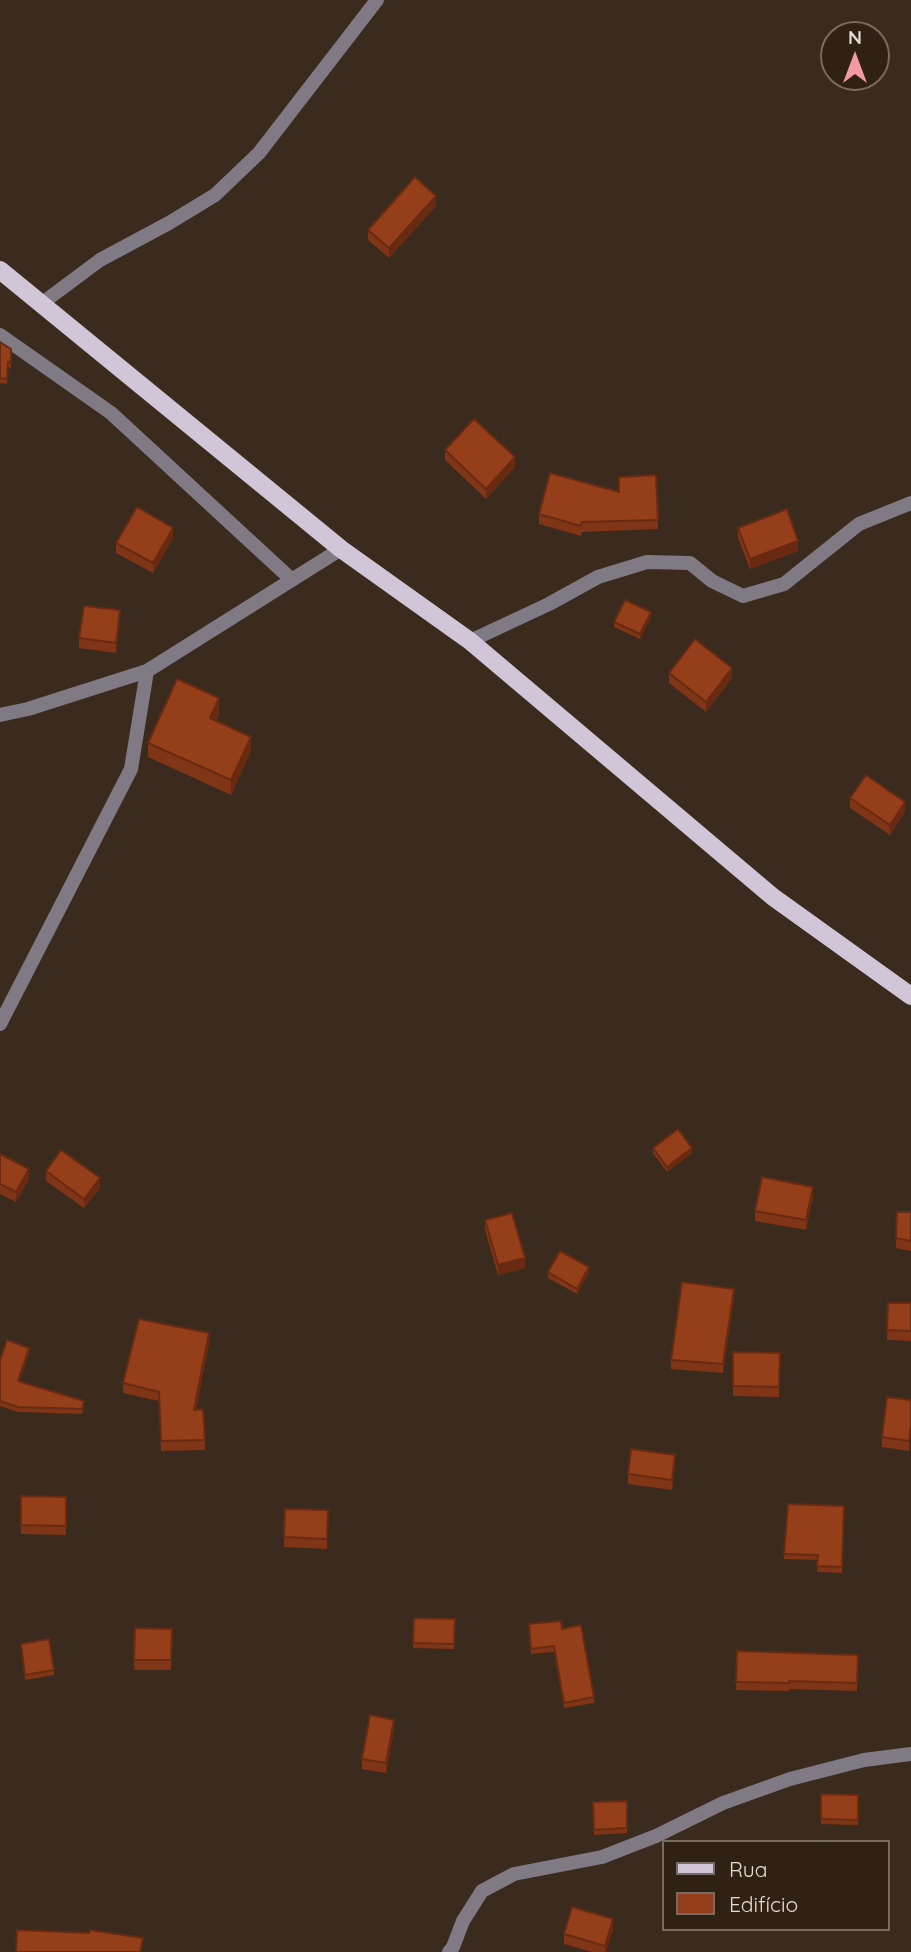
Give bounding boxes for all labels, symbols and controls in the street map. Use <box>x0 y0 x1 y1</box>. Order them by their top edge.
north arrow <box>820 21 890 91</box>
text: N <box>848 25 862 49</box>
legend <box>662 1840 890 1931</box>
text: Rua <box>729 1856 768 1882</box>
text: Edifício <box>729 1891 798 1917</box>

